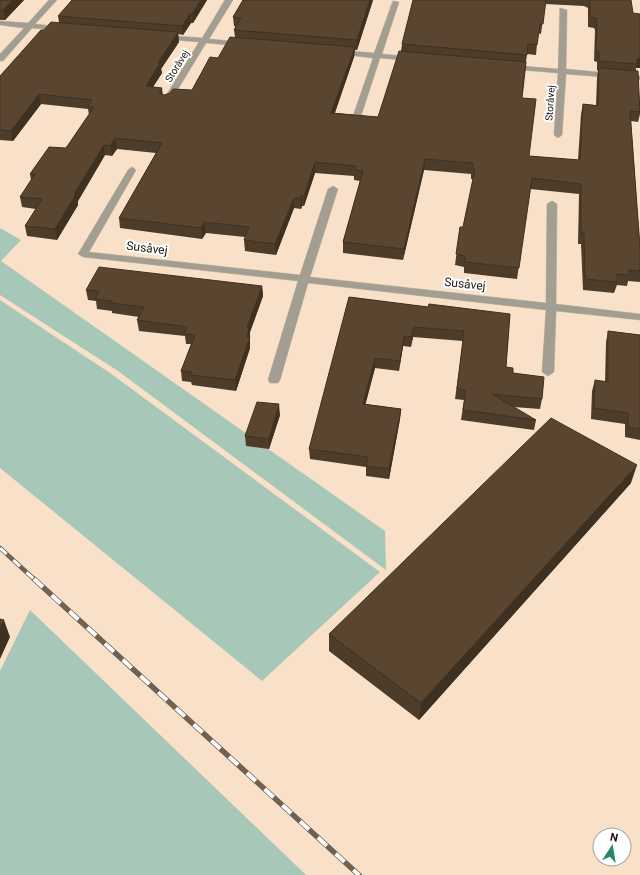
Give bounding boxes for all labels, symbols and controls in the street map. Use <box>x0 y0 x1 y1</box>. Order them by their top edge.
street label: Storåvej <box>163 48 191 84</box>
street label: Storåvej <box>543 85 557 121</box>
street label: Susåvej <box>126 239 168 257</box>
street label: Susåvej <box>444 275 486 293</box>
north arrow <box>592 827 632 867</box>
text: N <box>609 831 619 845</box>

